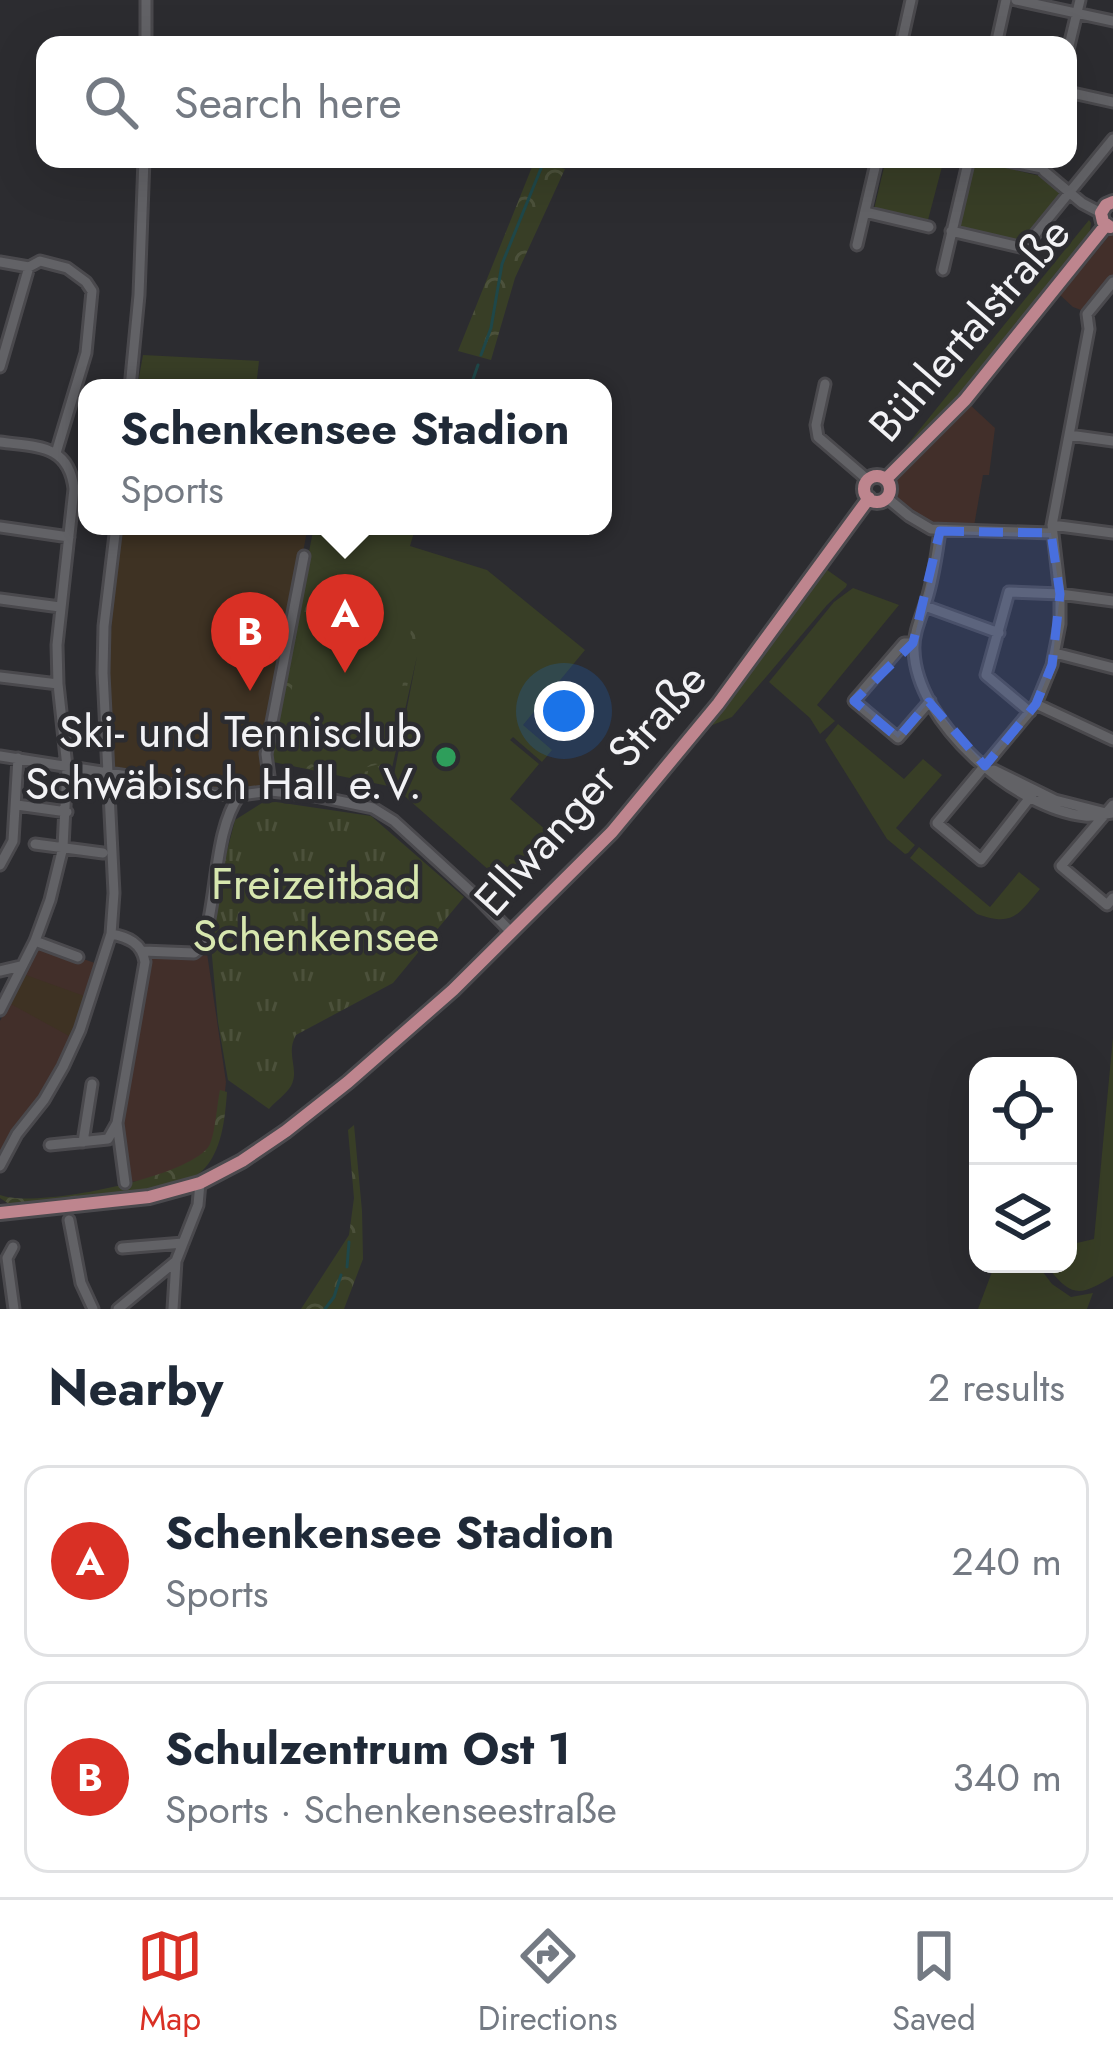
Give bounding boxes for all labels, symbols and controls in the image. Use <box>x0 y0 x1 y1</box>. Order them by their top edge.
search box <box>36 36 1077 168</box>
icon: search <box>78 69 144 135</box>
text: Search here <box>174 70 402 135</box>
street label: Bühlertalstraße <box>853 203 1085 456</box>
popup <box>78 379 612 535</box>
text: Schenkensee Stadion <box>120 396 570 461</box>
text: Sports <box>120 461 224 518</box>
pin: A <box>306 574 384 673</box>
pin: B <box>211 592 289 691</box>
street label: Ellwanger Straße <box>459 649 722 930</box>
your location <box>534 681 594 741</box>
place label: Ski- und Tennisclub Schwäbisch Hall e.V. <box>25 699 422 816</box>
marker: Ski- und Tennisclub Schwäbisch Hall e.V. <box>433 744 459 770</box>
park label: Freizeitbad Schenkensee <box>192 851 440 968</box>
map controls <box>969 1057 1077 1273</box>
button: locate <box>969 1057 1077 1165</box>
button: layers <box>969 1165 1077 1273</box>
text: Nearby <box>48 1350 223 1424</box>
text: 2 results <box>928 1359 1065 1416</box>
text: Schenkensee Stadion <box>165 1500 614 1565</box>
text: A <box>76 1533 104 1590</box>
text: 240 m <box>952 1533 1062 1590</box>
text: Sports <box>165 1565 268 1622</box>
text: Schulzentrum Ost 1 <box>165 1716 571 1781</box>
text: B <box>77 1749 103 1806</box>
text: 340 m <box>952 1749 1062 1806</box>
text: Sports · Schenkenseestraße <box>165 1781 617 1838</box>
tab: Map <box>137 1923 203 2042</box>
tab: Directions <box>478 1923 618 2042</box>
tab: Saved <box>892 1923 976 2042</box>

